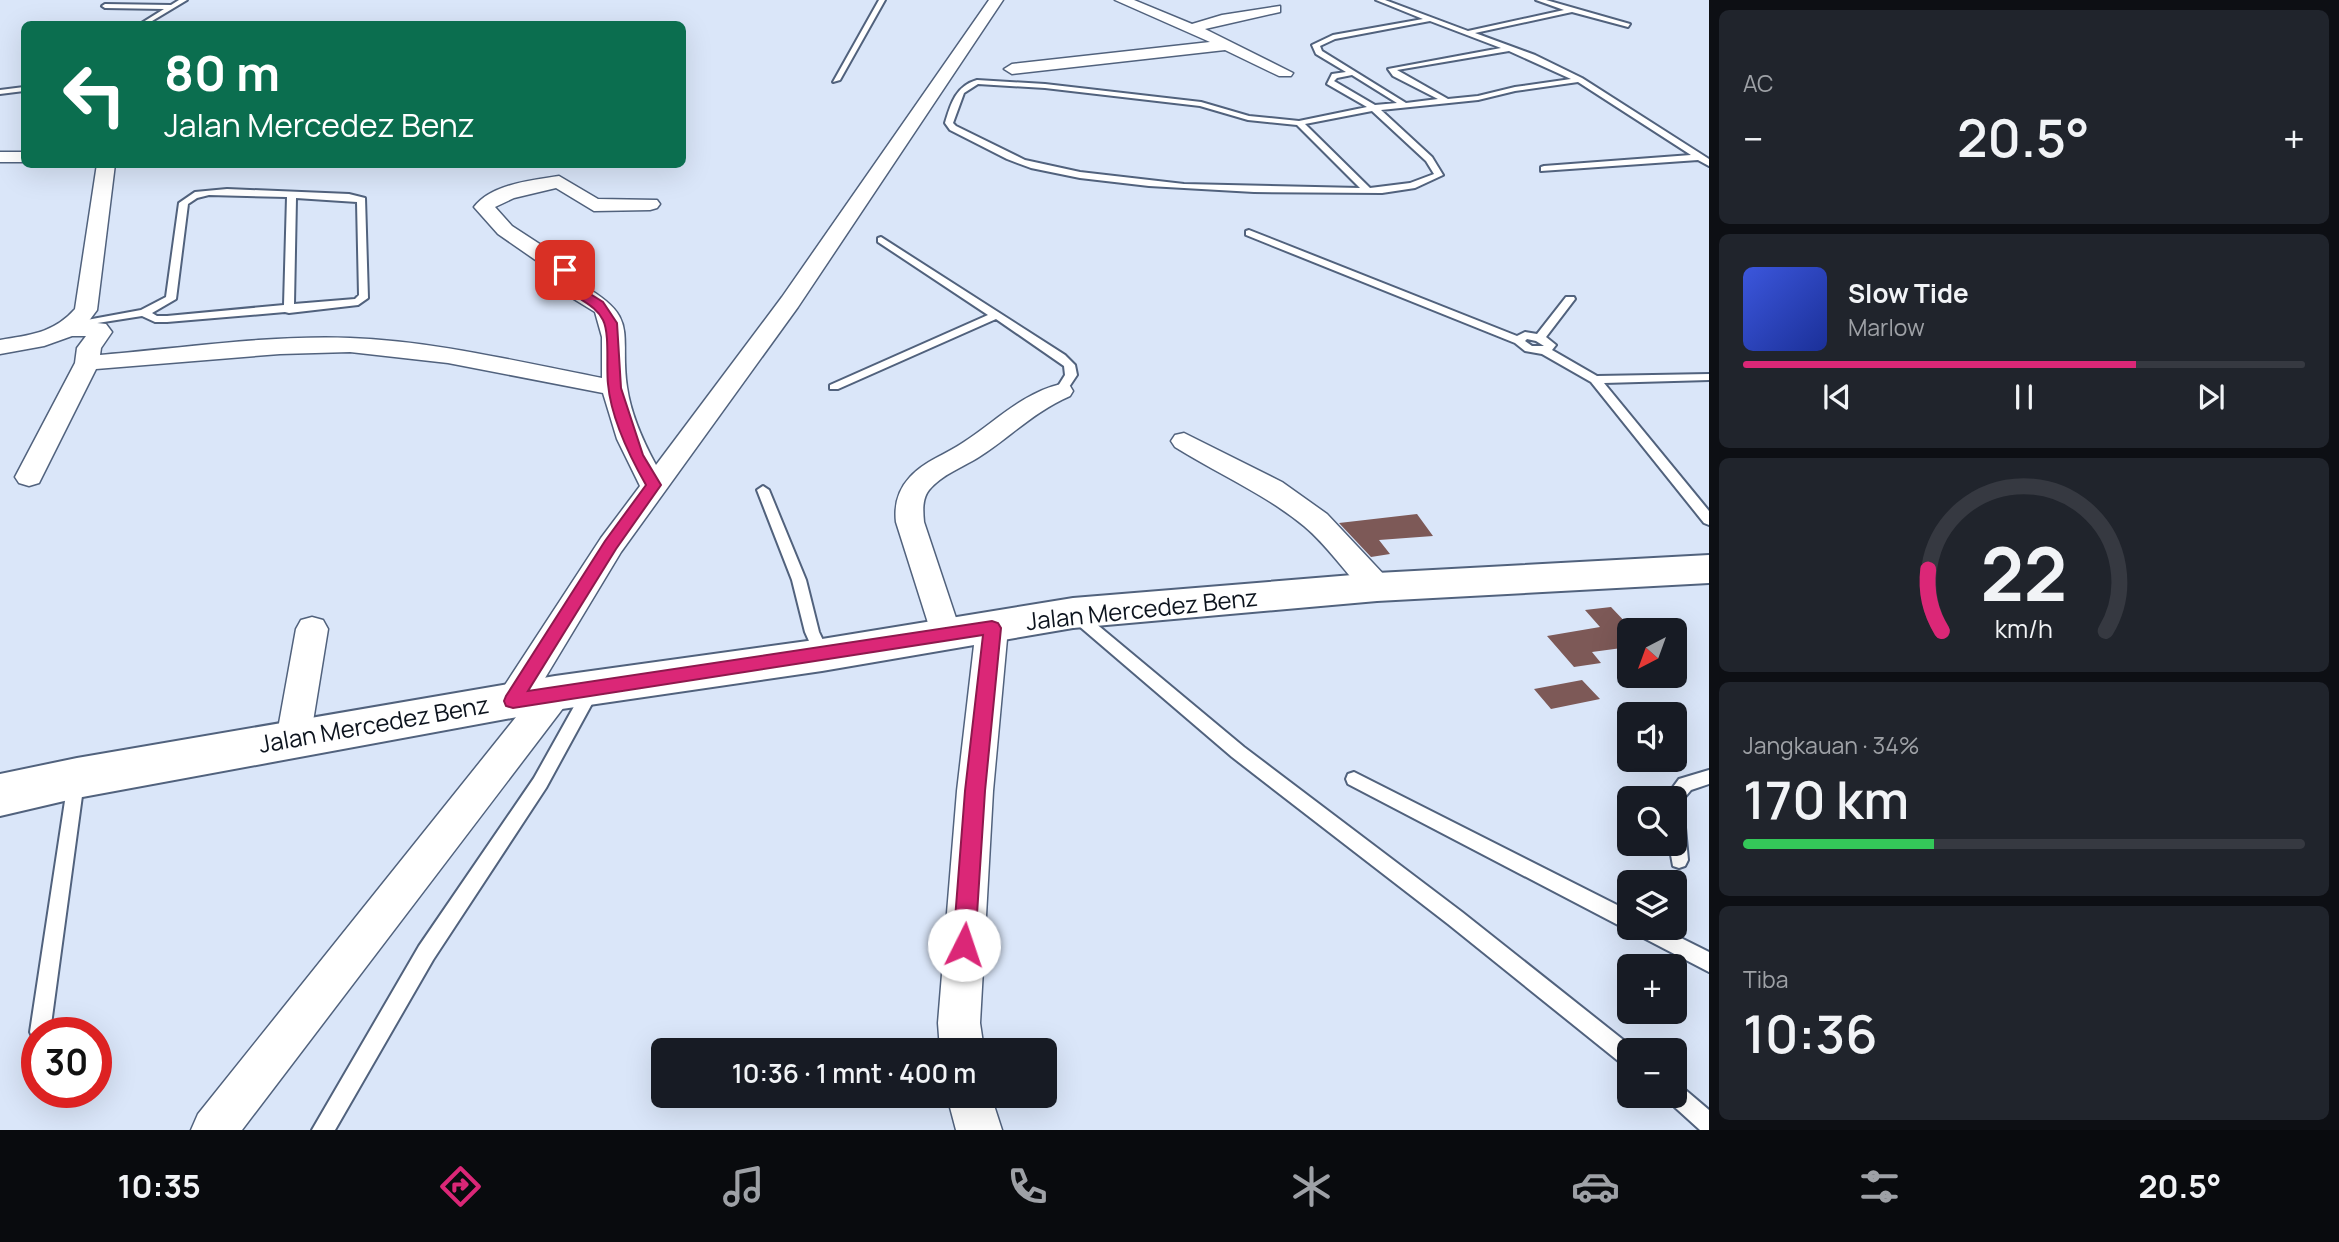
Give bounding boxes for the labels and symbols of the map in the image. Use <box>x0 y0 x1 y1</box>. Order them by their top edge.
pin <box>535 240 595 300</box>
street label: Jalan Mercedez Benz <box>1024 580 1259 637</box>
north arrow <box>1617 618 1687 688</box>
street label: Jalan Mercedez Benz <box>256 687 491 760</box>
position arrow <box>927 908 1001 982</box>
speed limit sign: 30 <box>21 1017 112 1108</box>

